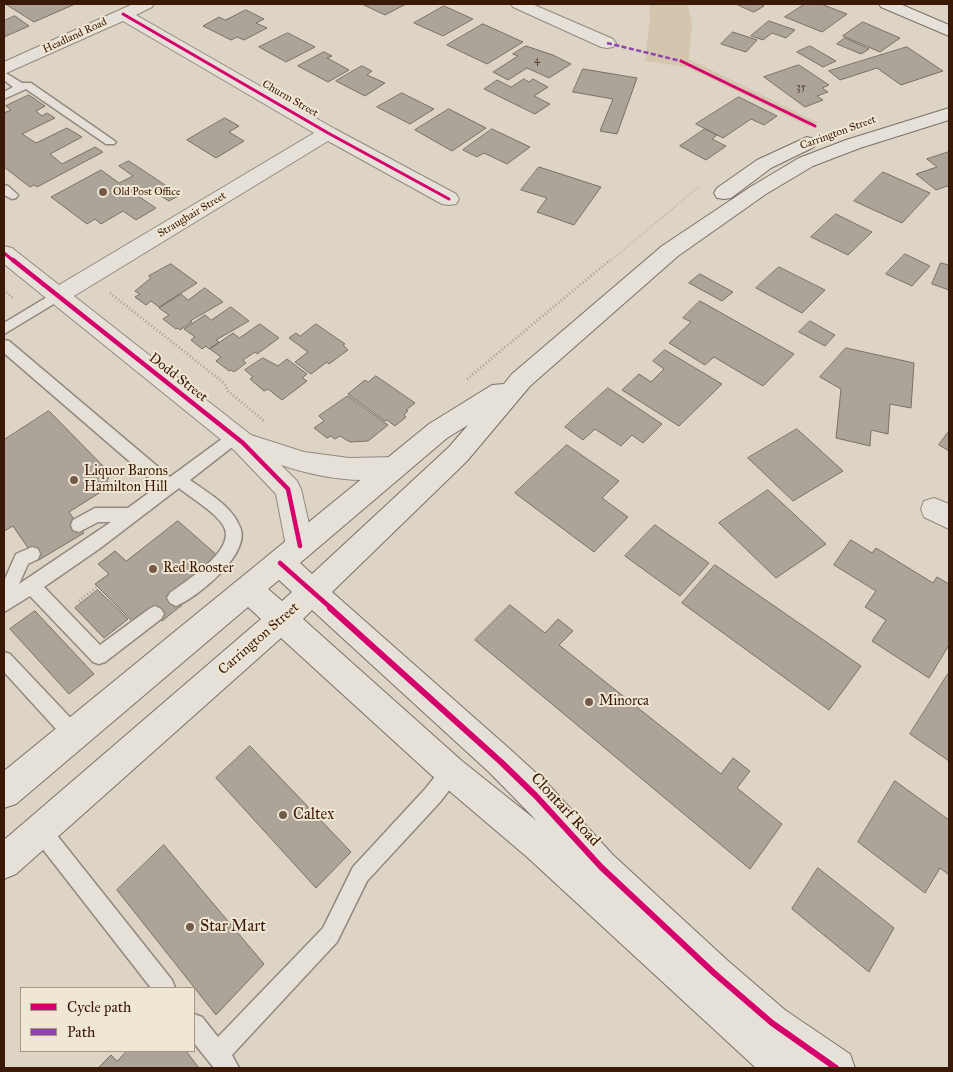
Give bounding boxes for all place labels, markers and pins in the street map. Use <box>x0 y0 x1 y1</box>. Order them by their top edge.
place label: Old Post Office <box>113 185 180 199</box>
marker: Old Post Office <box>97 186 109 198</box>
place label: Liquor Barons Hamilton Hill <box>84 464 168 497</box>
marker: Liquor Barons Hamilton Hill <box>68 474 80 486</box>
place label: Red Rooster <box>163 561 234 577</box>
marker: Red Rooster <box>147 563 159 575</box>
place label: Minorca <box>599 694 649 710</box>
marker: Minorca <box>583 696 595 708</box>
place label: Caltex <box>293 805 334 825</box>
marker: Caltex <box>277 809 289 821</box>
place label: Star Mart <box>200 917 266 937</box>
marker: Star Mart <box>184 921 196 933</box>

